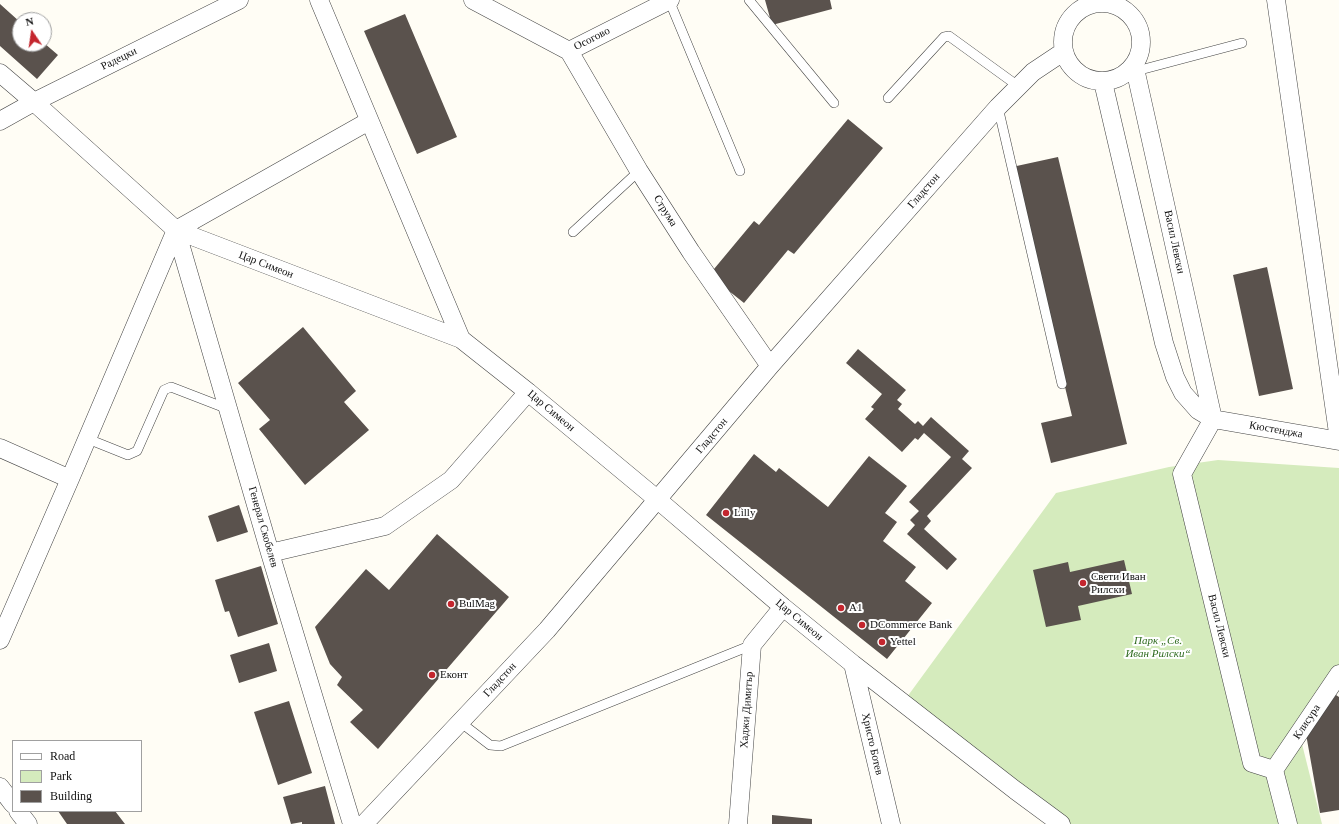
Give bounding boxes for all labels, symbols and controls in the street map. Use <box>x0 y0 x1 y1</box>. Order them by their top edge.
north arrow <box>12 12 52 52</box>
text: N <box>24 15 35 28</box>
street label: Осогово <box>572 24 612 54</box>
street label: Радецки <box>99 45 139 73</box>
street label: Гладстон <box>905 171 943 211</box>
street label: Струма <box>650 193 680 229</box>
street label: Васил Левски <box>1161 209 1187 275</box>
street label: Цар Симеон <box>237 249 295 281</box>
street label: Цар Симеон <box>525 387 577 435</box>
street label: Гладстон <box>693 416 731 456</box>
street label: Кюстенджа <box>1248 419 1304 441</box>
street label: Генерал Скобелев <box>245 485 281 569</box>
place label: Lilly <box>734 506 755 520</box>
marker: Lilly <box>721 508 731 518</box>
place label: Свети Иван Рилски <box>1091 570 1146 596</box>
marker: Свети Иван Рилски <box>1078 578 1088 588</box>
street label: Васил Левски <box>1205 593 1233 659</box>
street label: Цар Симеон <box>773 596 825 644</box>
place label: BulMag <box>459 597 495 611</box>
marker: BulMag <box>446 599 456 609</box>
place label: A1 <box>849 601 862 615</box>
marker: A1 <box>836 603 846 613</box>
place label: DCommerce Bank <box>870 618 952 632</box>
marker: DCommerce Bank <box>857 620 867 630</box>
park label: Парк „Св. Иван Рилски“ <box>1125 634 1191 660</box>
place label: Yettel <box>890 635 916 649</box>
marker: Yettel <box>877 637 887 647</box>
street label: Гладстон <box>481 660 519 700</box>
place label: Еконт <box>440 668 468 682</box>
marker: Еконт <box>427 670 437 680</box>
street label: Хаджи Димитър <box>738 671 756 749</box>
street label: Клисура <box>1291 702 1323 742</box>
street label: Христо Ботев <box>858 711 886 777</box>
legend <box>12 740 142 812</box>
text: Road <box>50 749 75 763</box>
text: Park <box>50 769 72 783</box>
text: Building <box>50 789 92 803</box>

